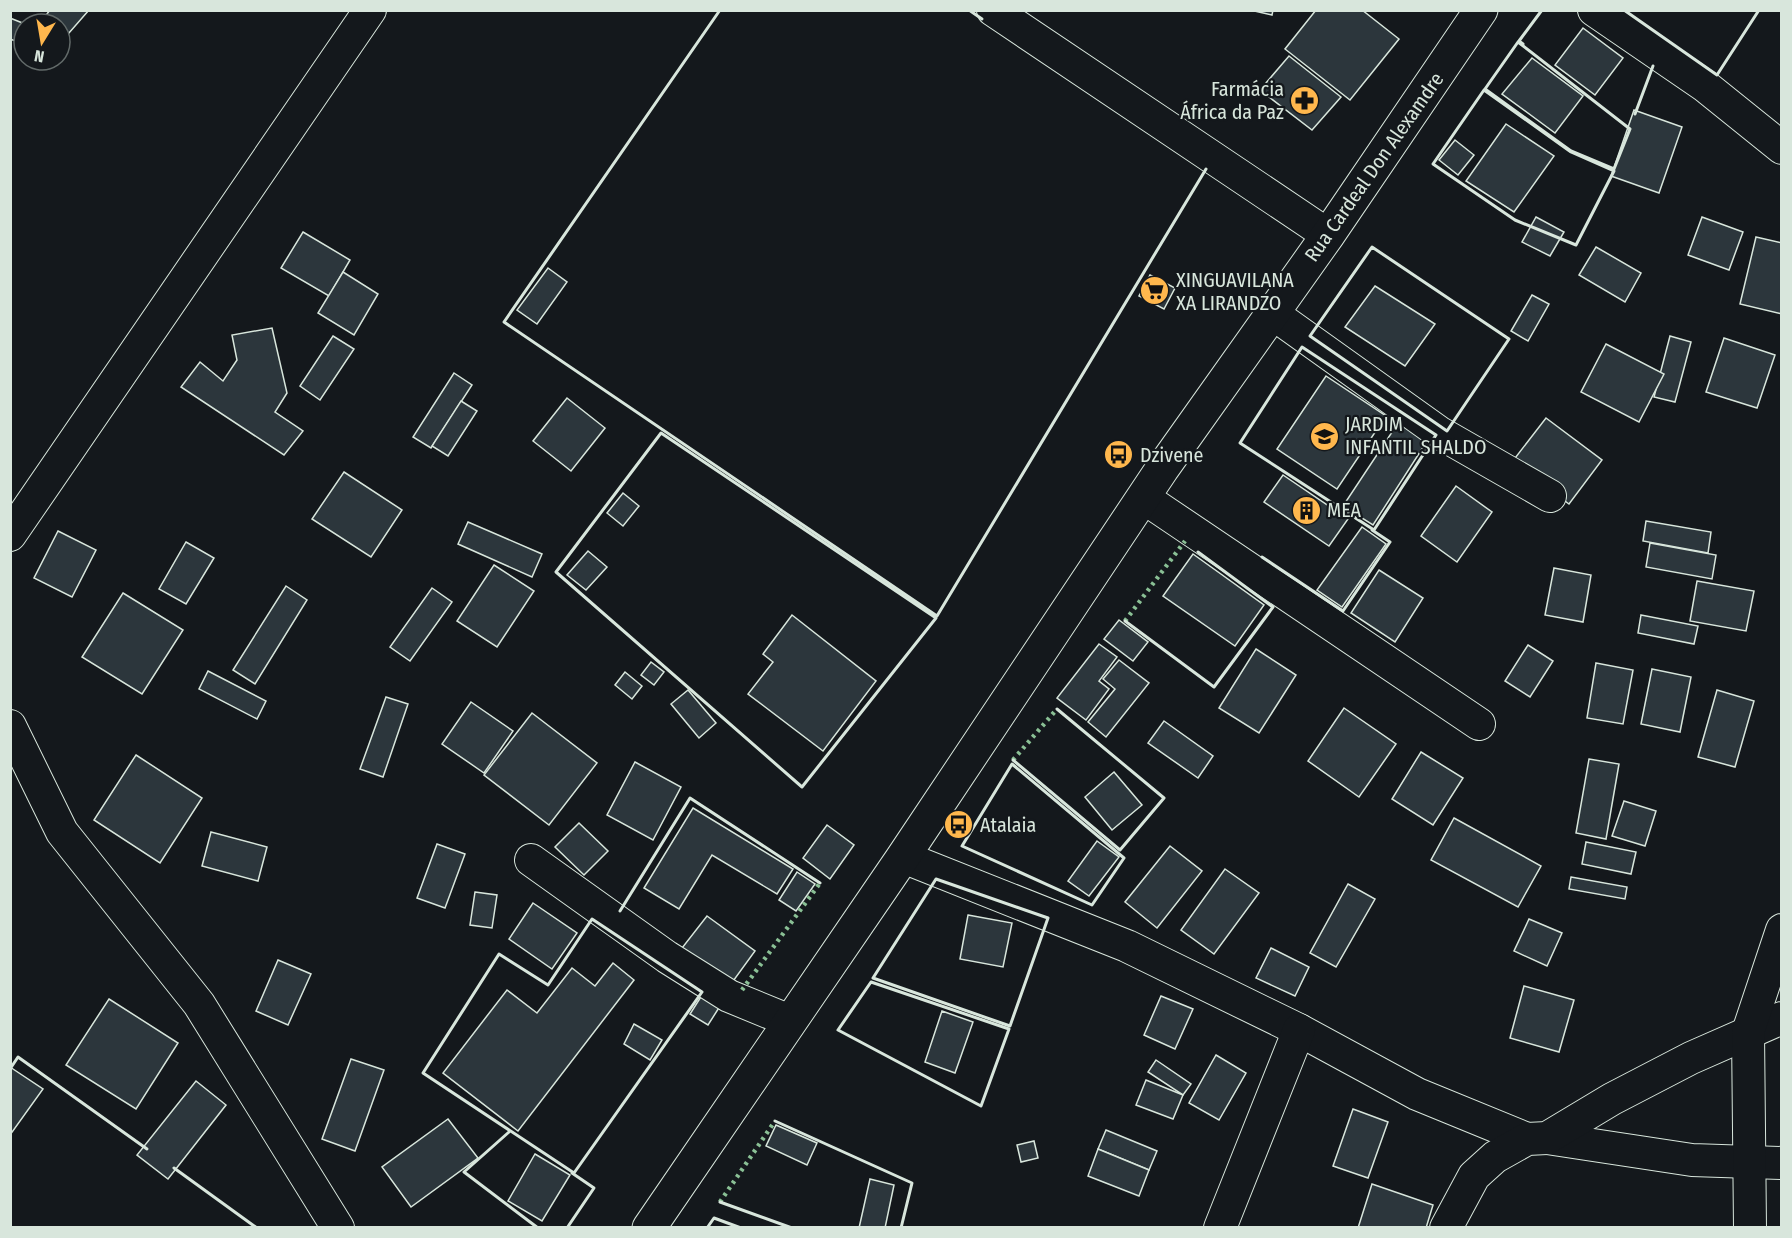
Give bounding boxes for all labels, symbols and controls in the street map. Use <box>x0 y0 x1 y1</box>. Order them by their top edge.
north arrow <box>12 12 72 72</box>
text: N <box>33 46 46 66</box>
street label: Rua Cardeal Don Alexamdre <box>1300 68 1448 266</box>
place label: Farmácia África da Paz <box>1180 77 1284 124</box>
pharmacy icon: Farmácia África da Paz <box>1289 84 1321 116</box>
place label: XINGUAVILANA XA LIRANDZO <box>1176 268 1294 315</box>
supermarket icon: XINGUAVILANA XA LIRANDZO <box>1139 275 1171 307</box>
place label: JARDIM INFANTIL SHALDO <box>1345 412 1486 459</box>
school or university icon: JARDIM INFANTIL SHALDO <box>1308 420 1340 452</box>
bus stop icon: Dzivene <box>1103 439 1135 471</box>
place label: Dzivene <box>1140 443 1203 467</box>
building icon: MEA <box>1290 494 1322 526</box>
place label: MEA <box>1327 498 1362 522</box>
bus stop icon: Atalaia <box>943 809 975 841</box>
place label: Atalaia <box>980 813 1036 837</box>

